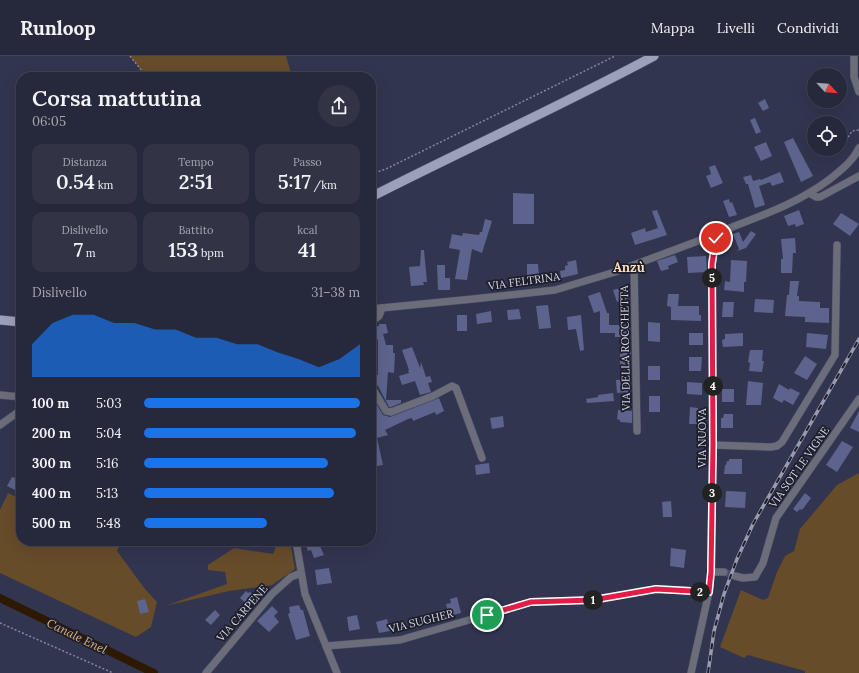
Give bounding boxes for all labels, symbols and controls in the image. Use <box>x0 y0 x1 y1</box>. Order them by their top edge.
text: Runloop <box>20 16 96 40</box>
text: Mappa <box>651 19 695 37</box>
text: Livelli <box>717 19 755 37</box>
text: Condividi <box>777 19 839 37</box>
north arrow <box>807 68 847 108</box>
map controls <box>807 68 847 156</box>
text: Corsa mattutina <box>32 84 201 112</box>
button: share <box>318 85 360 127</box>
text: 06:05 <box>32 113 66 130</box>
button: locate <box>807 116 847 156</box>
text: Distanza <box>63 155 107 169</box>
text: Tempo <box>178 155 214 169</box>
text: Passo <box>293 155 322 169</box>
text: 0.54 <box>56 169 95 194</box>
text: 2:51 <box>179 169 213 194</box>
text: 5:17 <box>278 169 311 194</box>
text: km <box>95 178 113 192</box>
text: /km <box>311 178 337 192</box>
pin <box>699 221 733 255</box>
text: Dislivello <box>61 223 108 237</box>
text: Battito <box>178 223 214 237</box>
text: kcal <box>297 223 317 237</box>
icon: check <box>705 227 727 249</box>
text: 7 <box>74 237 83 262</box>
text: 153 <box>168 237 198 262</box>
text: 41 <box>298 237 317 262</box>
text: m <box>83 246 96 260</box>
text: bpm <box>198 246 224 260</box>
district label: Anzù <box>613 259 645 276</box>
pin: 5 <box>702 268 722 288</box>
street label: VIA FELTRINA <box>486 269 562 293</box>
text: 5 <box>709 271 715 285</box>
text: Dislivello <box>32 284 87 301</box>
text: 31–38 m <box>311 284 360 301</box>
street label: VIA DELLA ROCCHETTA <box>617 284 633 412</box>
pin: 4 <box>703 376 723 396</box>
text: 4 <box>710 379 716 393</box>
text: 100 m <box>32 395 69 412</box>
text: 5:03 <box>96 395 122 412</box>
street label: VIA NUOVA <box>695 407 709 469</box>
street label: VIA SOT LE VIGNE <box>765 424 832 511</box>
text: 200 m <box>32 425 71 442</box>
text: 5:04 <box>96 425 121 442</box>
text: 300 m <box>32 455 71 472</box>
text: 5:16 <box>96 455 119 472</box>
pin: 3 <box>702 483 722 503</box>
text: 400 m <box>32 485 71 502</box>
text: 5:13 <box>96 485 118 502</box>
text: 3 <box>709 486 715 500</box>
text: 500 m <box>32 515 71 532</box>
text: 5:48 <box>96 515 121 532</box>
street label: VIA CARPENE <box>213 582 271 645</box>
pin: 2 <box>690 582 710 602</box>
text: 2 <box>697 585 703 599</box>
pin: 1 <box>583 590 603 610</box>
text: 1 <box>591 593 595 607</box>
pin <box>470 598 504 632</box>
icon: arrive <box>476 604 498 626</box>
street label: VIA SUGHER <box>386 606 455 636</box>
water label: Canale Enel <box>45 615 110 657</box>

